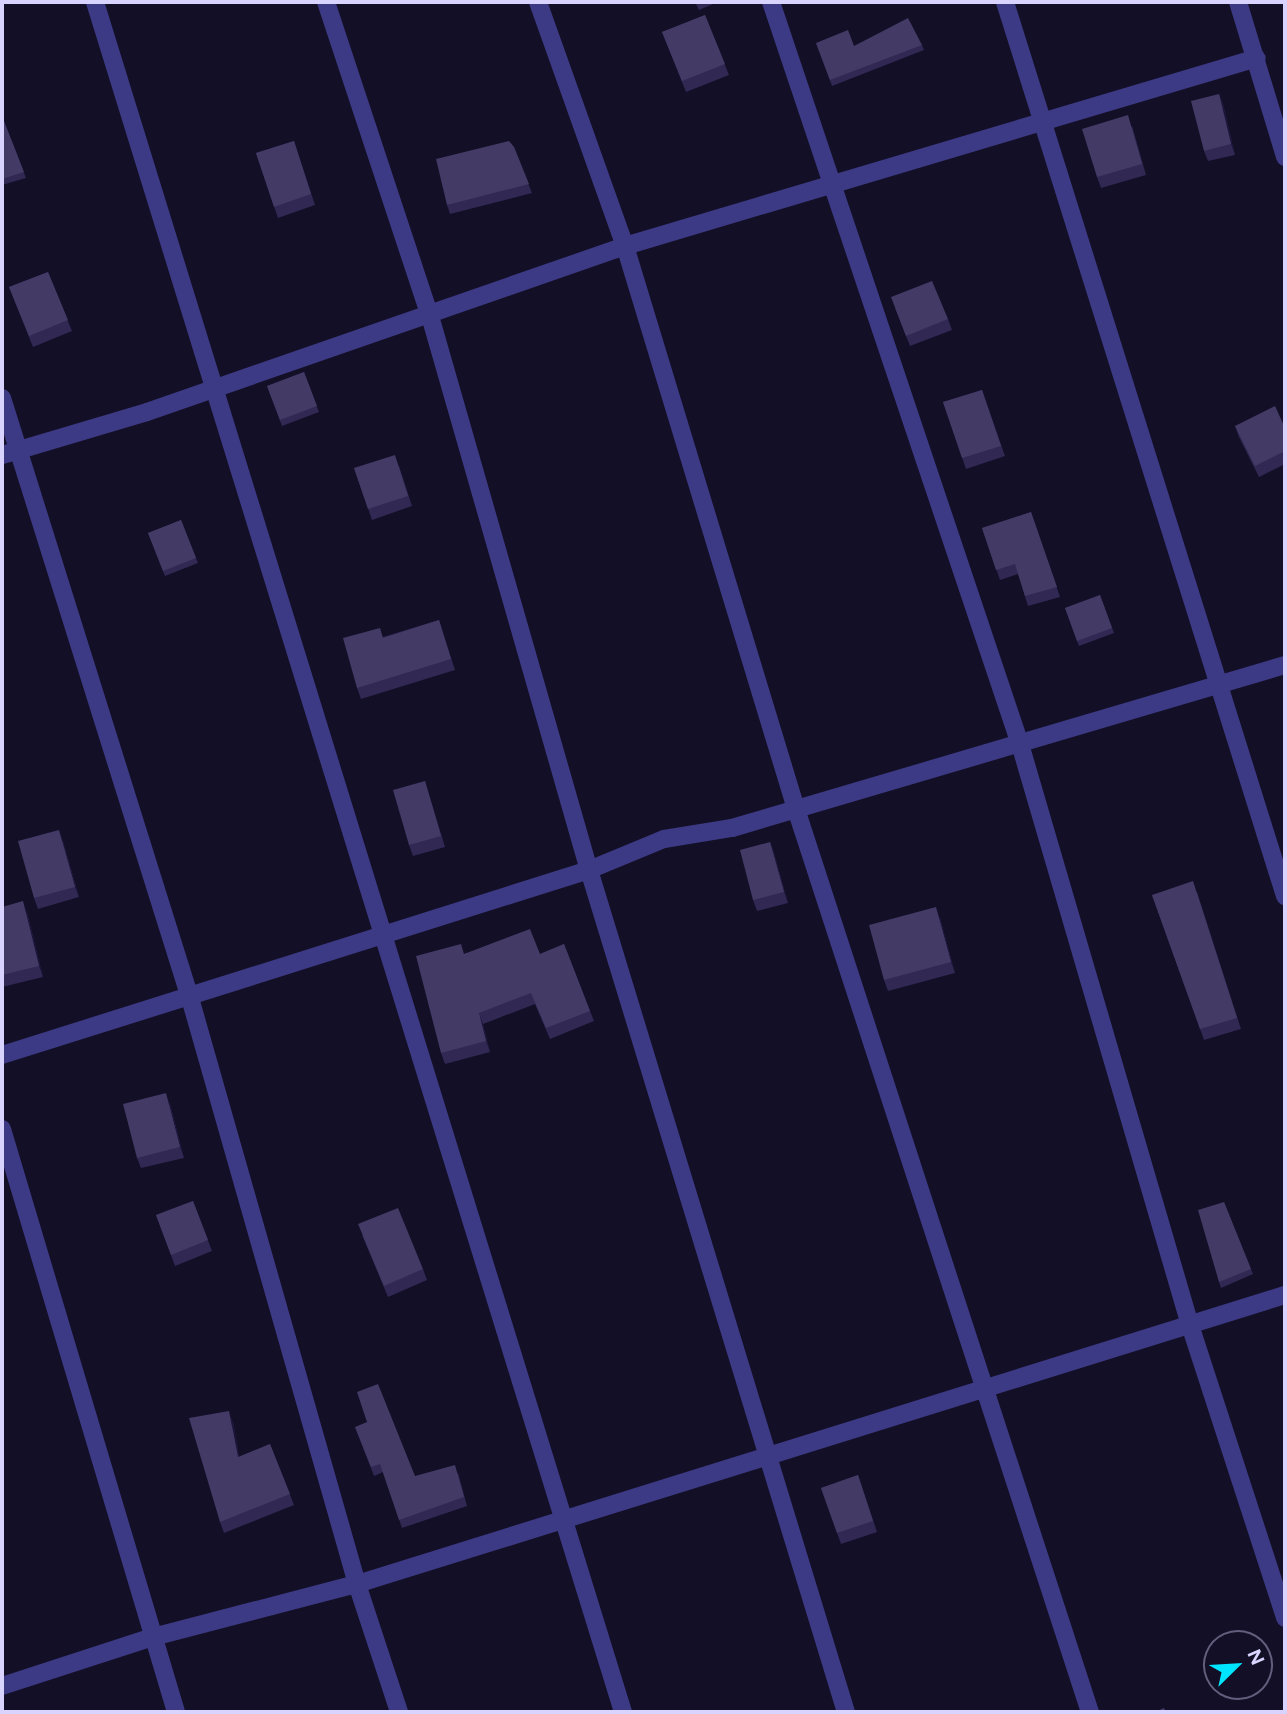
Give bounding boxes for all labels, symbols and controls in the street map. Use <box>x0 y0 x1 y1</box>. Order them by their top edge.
north arrow <box>1203 1630 1273 1700</box>
text: N <box>1242 1646 1269 1668</box>

